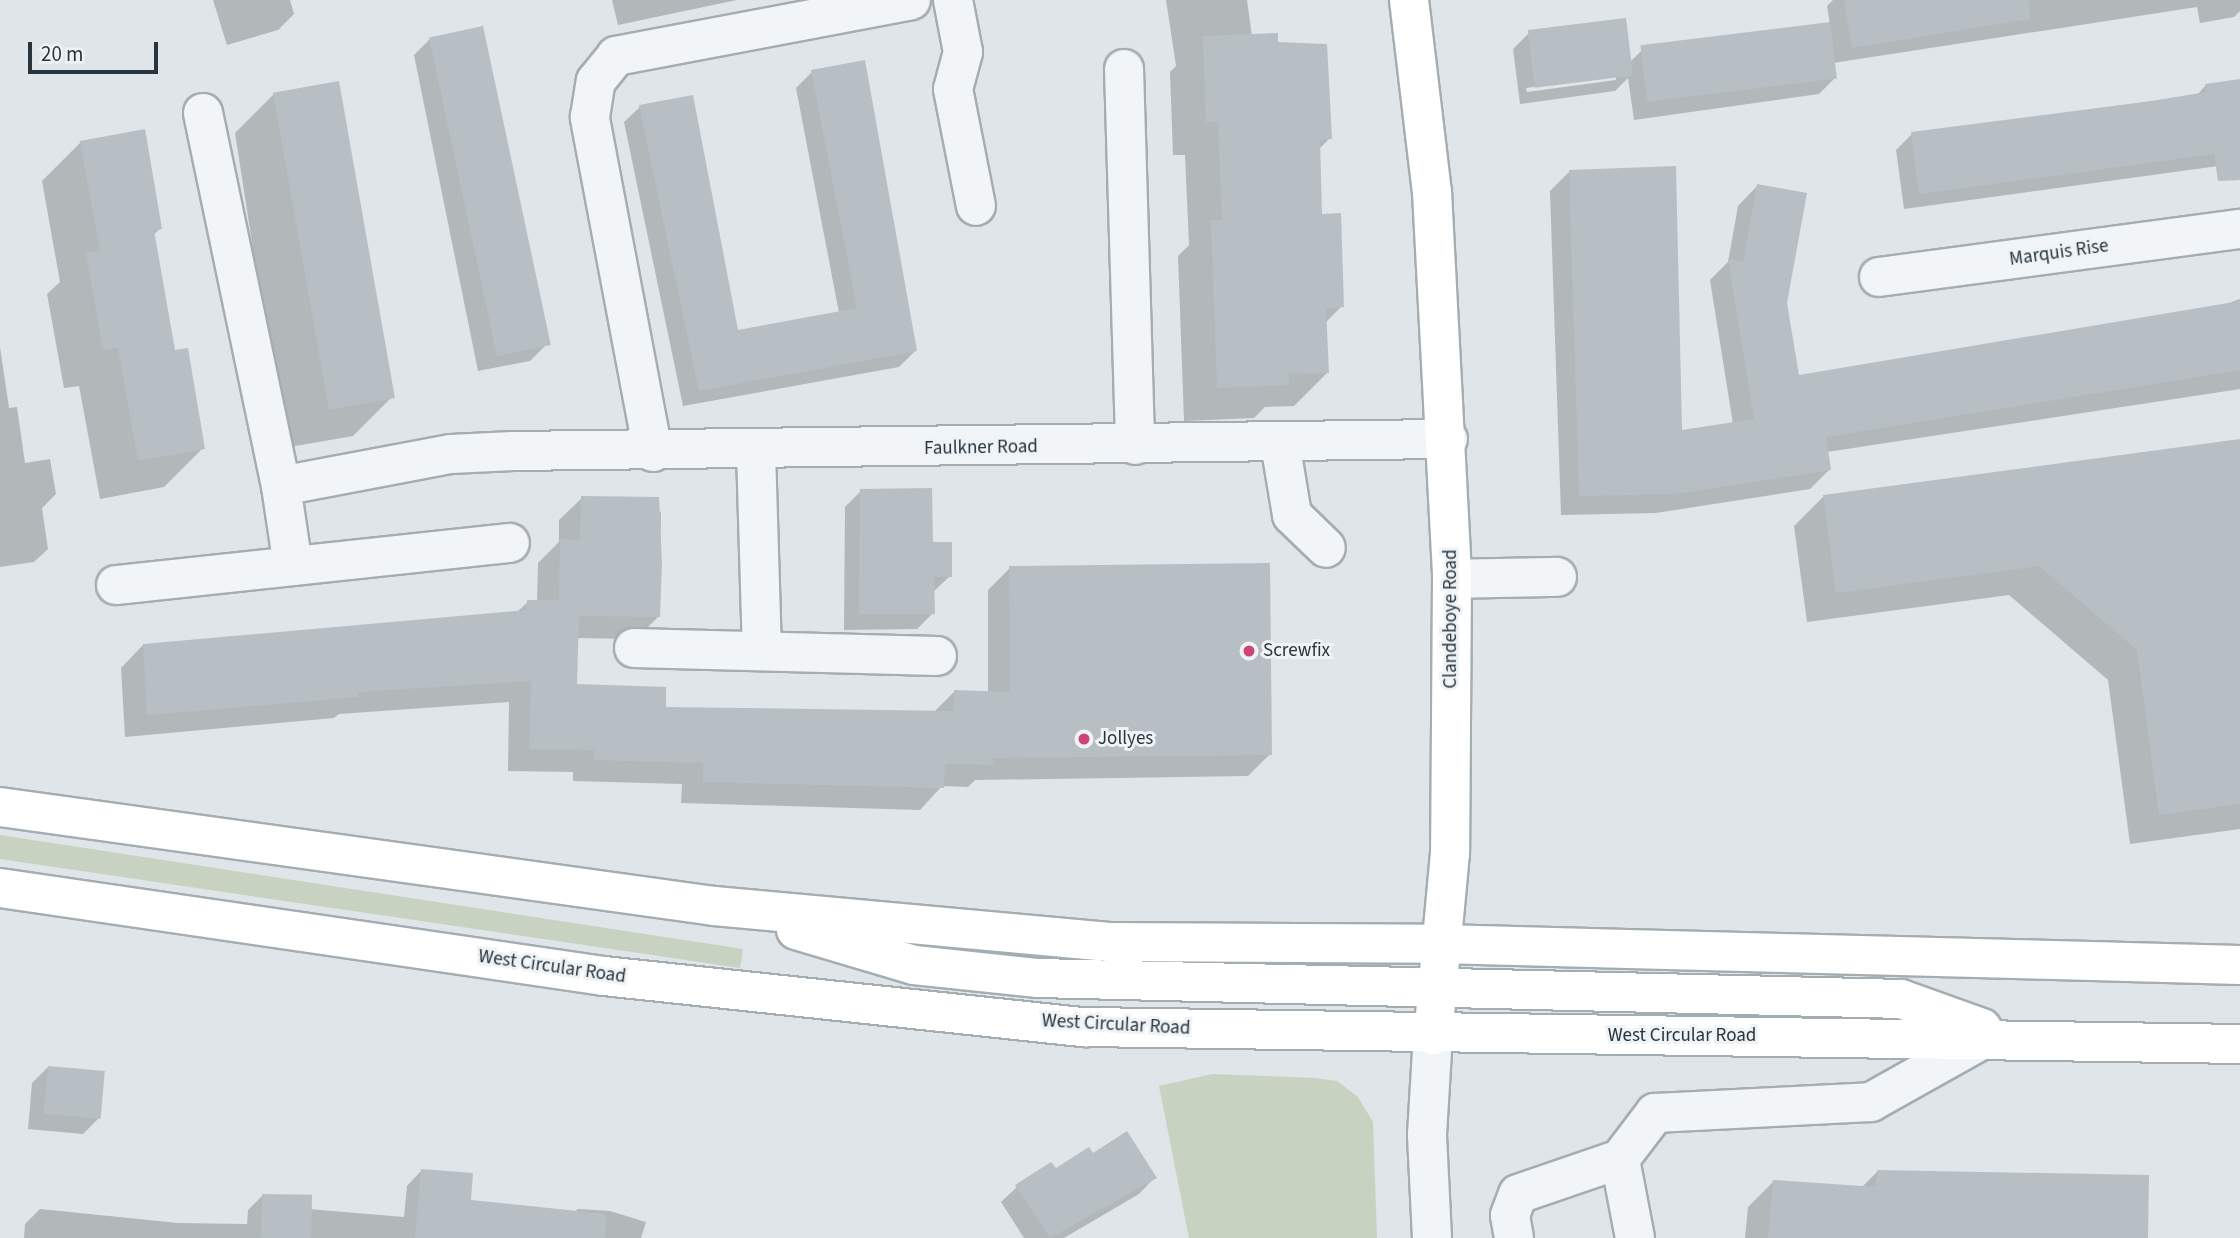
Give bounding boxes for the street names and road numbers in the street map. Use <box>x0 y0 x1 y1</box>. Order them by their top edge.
street label: Marquis Rise <box>2008 235 2110 271</box>
street label: Faulkner Road <box>924 436 1038 460</box>
street label: Clandeboye Road <box>1440 549 1462 689</box>
street label: West Circular Road <box>477 945 627 989</box>
street label: West Circular Road <box>1041 1010 1191 1040</box>
street label: West Circular Road <box>1608 1025 1756 1047</box>

